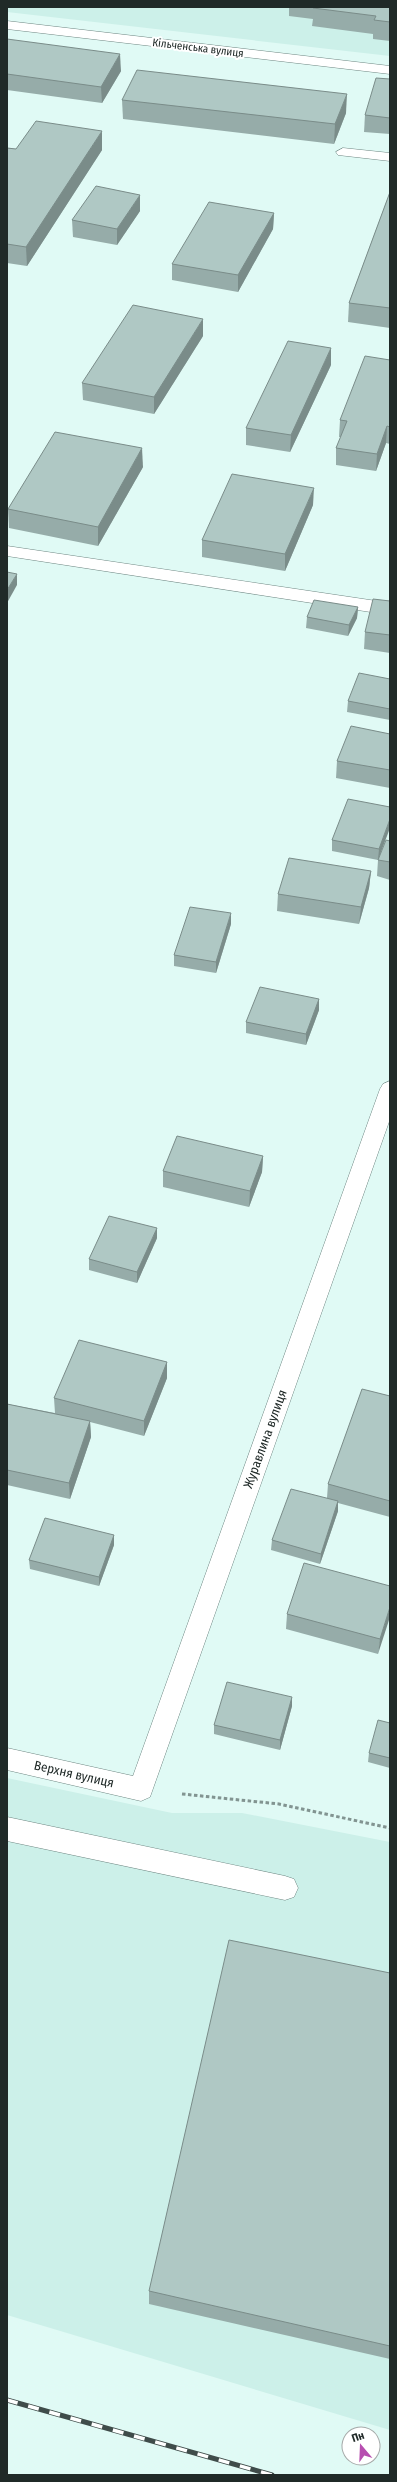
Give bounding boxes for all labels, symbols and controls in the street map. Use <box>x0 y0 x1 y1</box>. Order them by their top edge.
street label: Кільченська вулиця <box>152 36 244 60</box>
street label: Журавлина вулиця <box>240 1388 290 1490</box>
street label: Верхня вулиця <box>33 1758 115 1790</box>
north arrow <box>341 2426 381 2466</box>
text: Пн <box>350 2429 366 2445</box>

